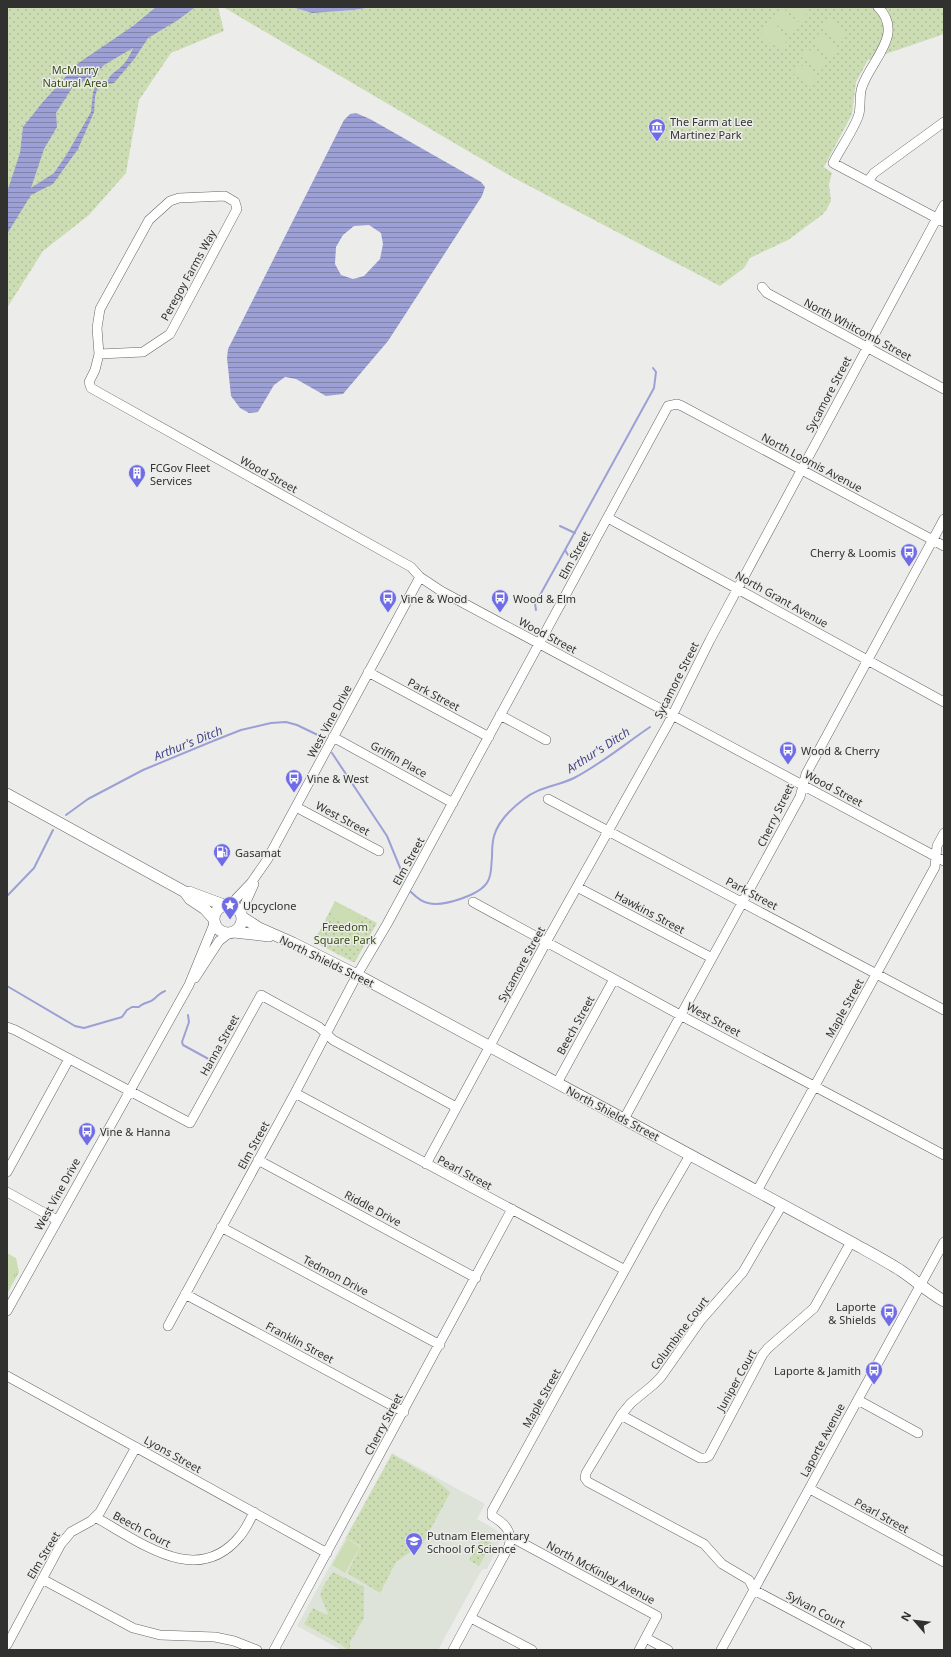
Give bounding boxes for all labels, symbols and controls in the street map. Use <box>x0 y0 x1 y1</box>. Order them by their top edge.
park label: McMurry Natural Area <box>42 62 108 90</box>
place label: The Farm at Lee Martinez Park <box>670 114 753 142</box>
museum icon: The Farm at Lee Martinez Park <box>647 117 667 142</box>
street label: Peregoy Farms Way <box>157 227 219 323</box>
street label: North Whitcomb Street <box>802 294 914 364</box>
street label: Sycamore Street <box>802 353 854 435</box>
street label: North Loomis Avenue <box>759 429 865 495</box>
street label: Wood Street <box>238 452 300 496</box>
place label: FCGov Fleet Services <box>150 460 210 488</box>
building icon: FCGov Fleet Services <box>127 463 147 488</box>
street label: Elm Street <box>555 528 593 582</box>
bus stop icon: Cherry & Loomis <box>899 542 919 567</box>
place label: Cherry & Loomis <box>810 545 896 560</box>
street label: North Grant Avenue <box>733 567 831 631</box>
bus stop icon: Vine & Wood <box>378 588 398 613</box>
bus stop icon: Wood & Elm <box>490 588 510 613</box>
place label: Vine & Wood <box>401 591 467 606</box>
place label: Wood & Elm <box>513 591 576 606</box>
street label: Wood Street <box>516 613 580 657</box>
street label: Sycamore Street <box>650 639 702 721</box>
street label: Park Street <box>405 674 463 714</box>
street label: West Vine Drive <box>303 682 355 760</box>
water label: Arthur's Ditch <box>150 721 225 765</box>
water label: Arthur's Ditch <box>562 723 633 777</box>
street label: Griffin Place <box>368 737 430 781</box>
bus stop icon: Wood & Cherry <box>778 740 798 765</box>
place label: Wood & Cherry <box>801 743 880 758</box>
street label: Wood Street <box>802 766 866 810</box>
bus stop icon: Vine & West <box>284 768 304 793</box>
place label: Vine & West <box>307 771 369 786</box>
street label: Cherry Street <box>753 781 797 849</box>
street label: West Street <box>313 798 373 838</box>
street label: Elm Street <box>389 834 427 888</box>
fuel station icon: Gasamat <box>212 842 232 867</box>
place label: Gasamat <box>235 845 281 860</box>
street label: Park Street <box>723 873 781 913</box>
street label: Hawkins Street <box>612 887 688 937</box>
place icon: Upcyclone <box>220 895 240 920</box>
place label: Upcyclone <box>243 898 296 913</box>
park label: Freedom Square Park <box>314 919 376 947</box>
street label: Sycamore Street <box>494 924 548 1004</box>
street label: North Shields Street <box>277 932 377 990</box>
street label: Maple Street <box>822 976 866 1040</box>
street label: Beech Street <box>553 993 597 1057</box>
street label: West Street <box>684 999 744 1039</box>
street label: Hanna Street <box>196 1012 242 1078</box>
street label: North Shields Street <box>564 1082 662 1144</box>
street label: Elm Street <box>234 1118 272 1172</box>
bus stop icon: Vine & Hanna <box>77 1121 97 1146</box>
place label: Vine & Hanna <box>100 1124 170 1139</box>
street label: Pearl Street <box>435 1151 495 1193</box>
street label: West Vine Drive <box>31 1155 83 1233</box>
street label: Riddle Drive <box>342 1187 404 1229</box>
street label: Tedmon Drive <box>301 1251 371 1299</box>
street label: Columbine Court <box>647 1293 711 1373</box>
place label: Laporte & Shields <box>828 1299 876 1327</box>
bus stop icon: Laporte & Shields <box>879 1302 899 1327</box>
street label: Franklin Street <box>263 1318 337 1366</box>
street label: Juniper Court <box>712 1346 759 1415</box>
bus stop icon: Laporte & Jamith <box>864 1360 884 1385</box>
place label: Laporte & Jamith <box>774 1363 861 1378</box>
street label: Maple Street <box>519 1366 563 1430</box>
street label: Cherry Street <box>360 1390 406 1458</box>
street label: Laporte Avenue <box>796 1400 848 1480</box>
street label: Lyons Street <box>142 1432 205 1476</box>
street label: Pearl Street <box>852 1494 912 1536</box>
street label: Beech Court <box>110 1507 174 1551</box>
street label: Elm Street <box>23 1528 63 1581</box>
place label: Putnam Elementary School of Science <box>427 1528 530 1556</box>
school or university icon: Putnam Elementary School of Science <box>404 1531 424 1556</box>
street label: North McKinley Avenue <box>544 1537 658 1607</box>
street label: Sylvan Court <box>784 1587 848 1631</box>
north arrow <box>895 1601 935 1641</box>
text: N <box>897 1609 914 1624</box>

